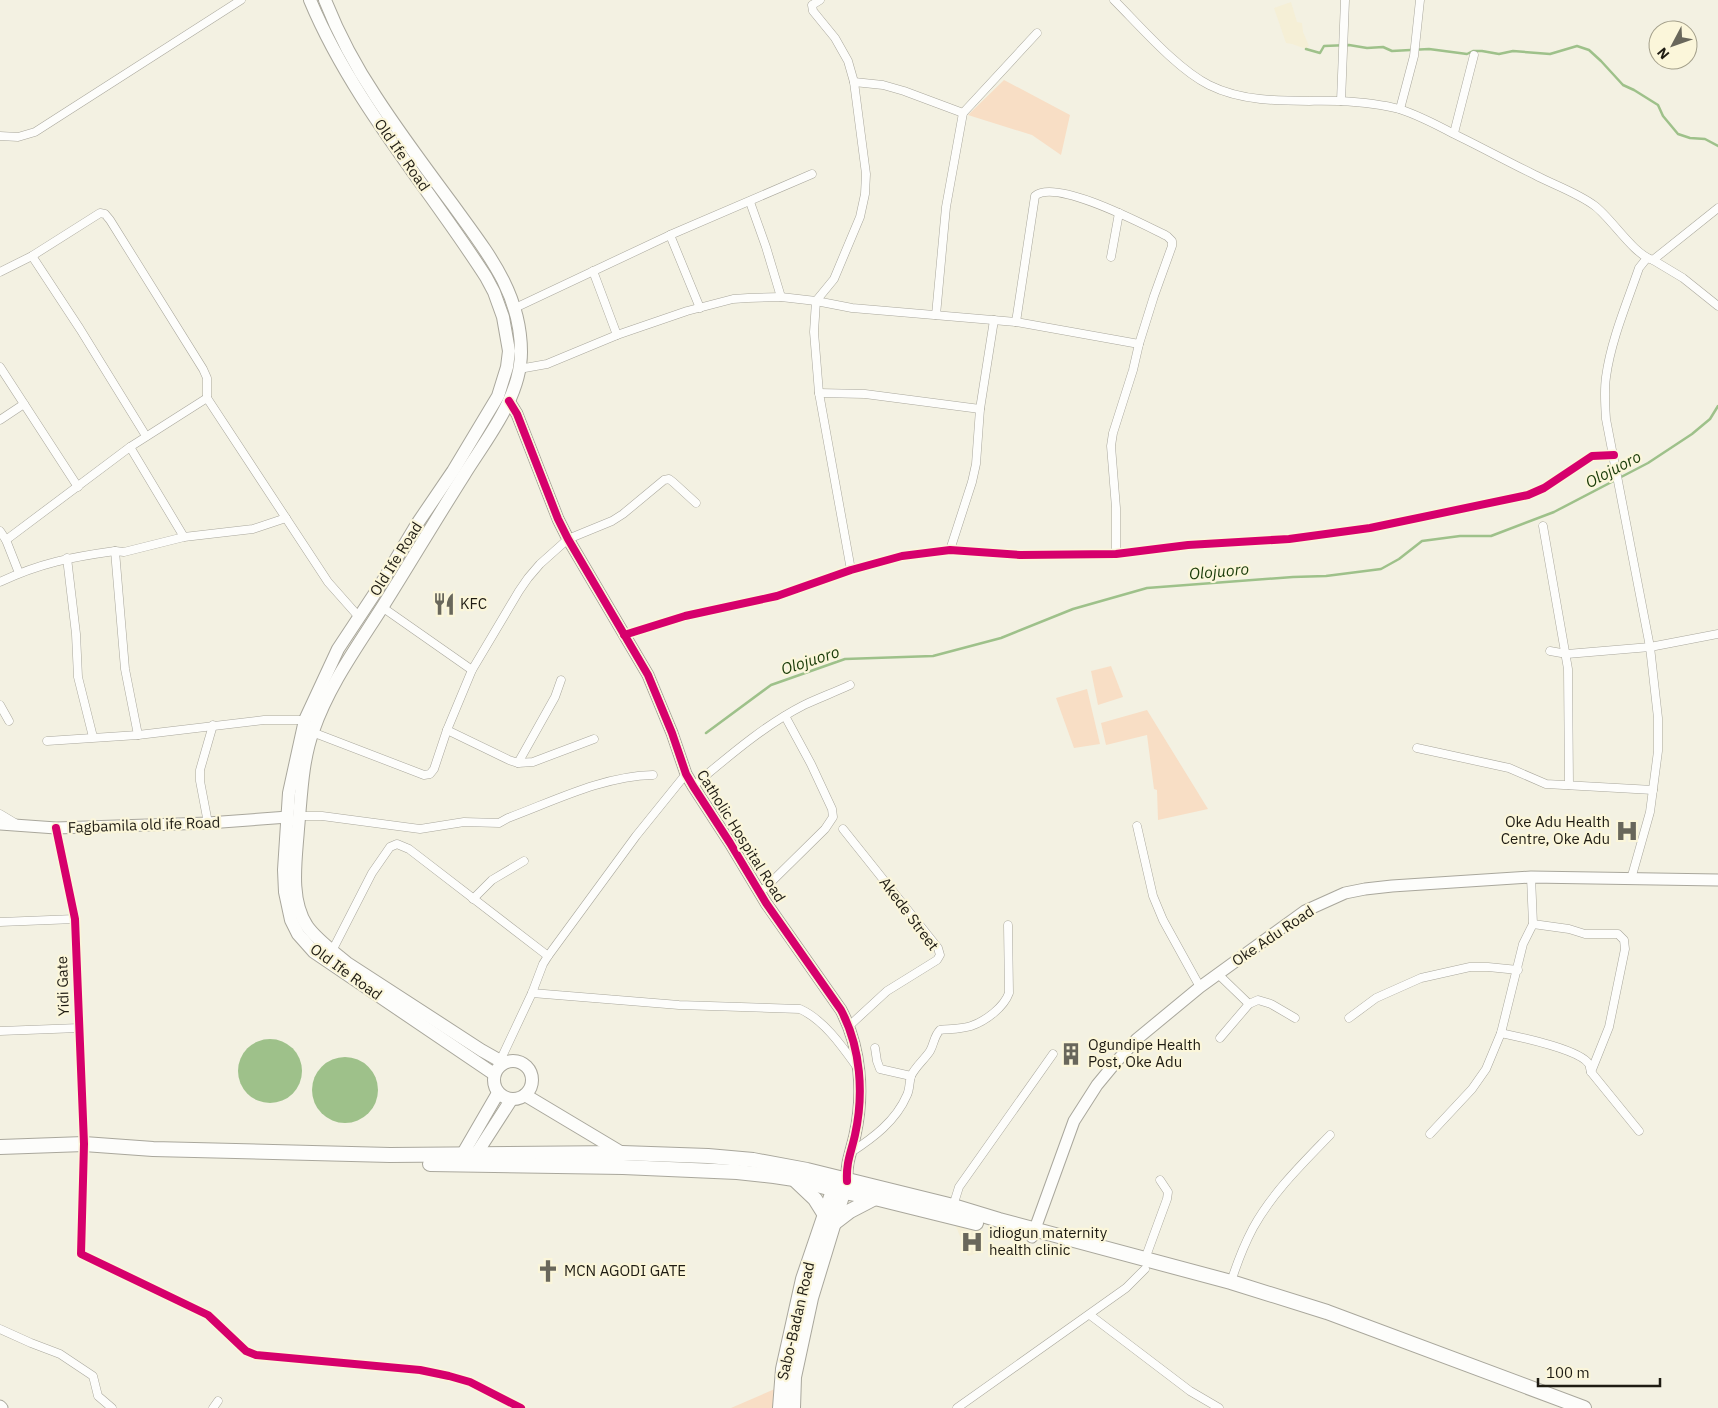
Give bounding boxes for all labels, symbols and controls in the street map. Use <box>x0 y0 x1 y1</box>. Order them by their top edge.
north arrow <box>1648 20 1698 70</box>
text: N <box>1653 44 1673 63</box>
street label: Old Ife Road <box>371 115 434 195</box>
water label: Olojuoro <box>1582 446 1644 492</box>
street label: Old Ife Road <box>365 518 426 599</box>
water label: Olojuoro <box>1188 558 1250 584</box>
restaurant icon: KFC <box>431 591 457 617</box>
place label: KFC <box>460 594 487 613</box>
water label: Olojuoro <box>778 641 842 679</box>
street label: Catholic Hospital Road <box>693 766 790 905</box>
street label: Fagbamila old ife Road <box>67 812 220 837</box>
place label: Oke Adu Health Centre, Oke Adu <box>1501 812 1610 848</box>
hospital icon: Oke Adu Health Centre, Oke Adu <box>1614 818 1640 844</box>
street label: Akede Street <box>876 873 943 954</box>
street label: Oke Adu Road <box>1228 901 1317 970</box>
street label: Old Ife Road <box>307 939 386 1004</box>
street label: Yidi Gate <box>52 956 73 1016</box>
place label: Ogundipe Health Post, Oke Adu <box>1088 1035 1201 1071</box>
building icon: Ogundipe Health Post, Oke Adu <box>1058 1041 1084 1067</box>
place label: idiogun maternity health clinic <box>989 1223 1108 1259</box>
hospital icon: idiogun maternity health clinic <box>959 1229 985 1255</box>
church icon: MCN AGODI GATE <box>535 1258 561 1284</box>
street label: Sabo-Badan Road <box>773 1260 818 1382</box>
place label: MCN AGODI GATE <box>564 1261 686 1280</box>
scale bar <box>1538 1356 1660 1388</box>
text: 100 m <box>1546 1363 1590 1382</box>

